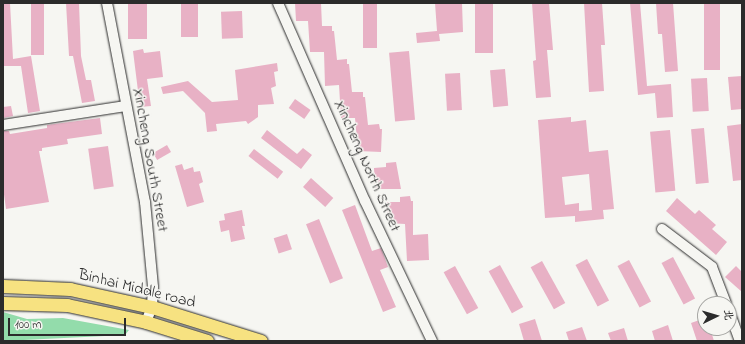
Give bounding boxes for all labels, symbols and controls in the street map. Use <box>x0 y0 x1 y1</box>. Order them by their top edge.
street label: Xincheng South Street <box>128 86 172 234</box>
street label: Xincheng North Street <box>329 97 405 235</box>
street label: Binhai Middle road <box>76 265 198 313</box>
north arrow <box>697 296 737 336</box>
text: 北 <box>720 309 736 321</box>
scale bar <box>10 310 128 336</box>
text: 100 m <box>15 316 42 334</box>

